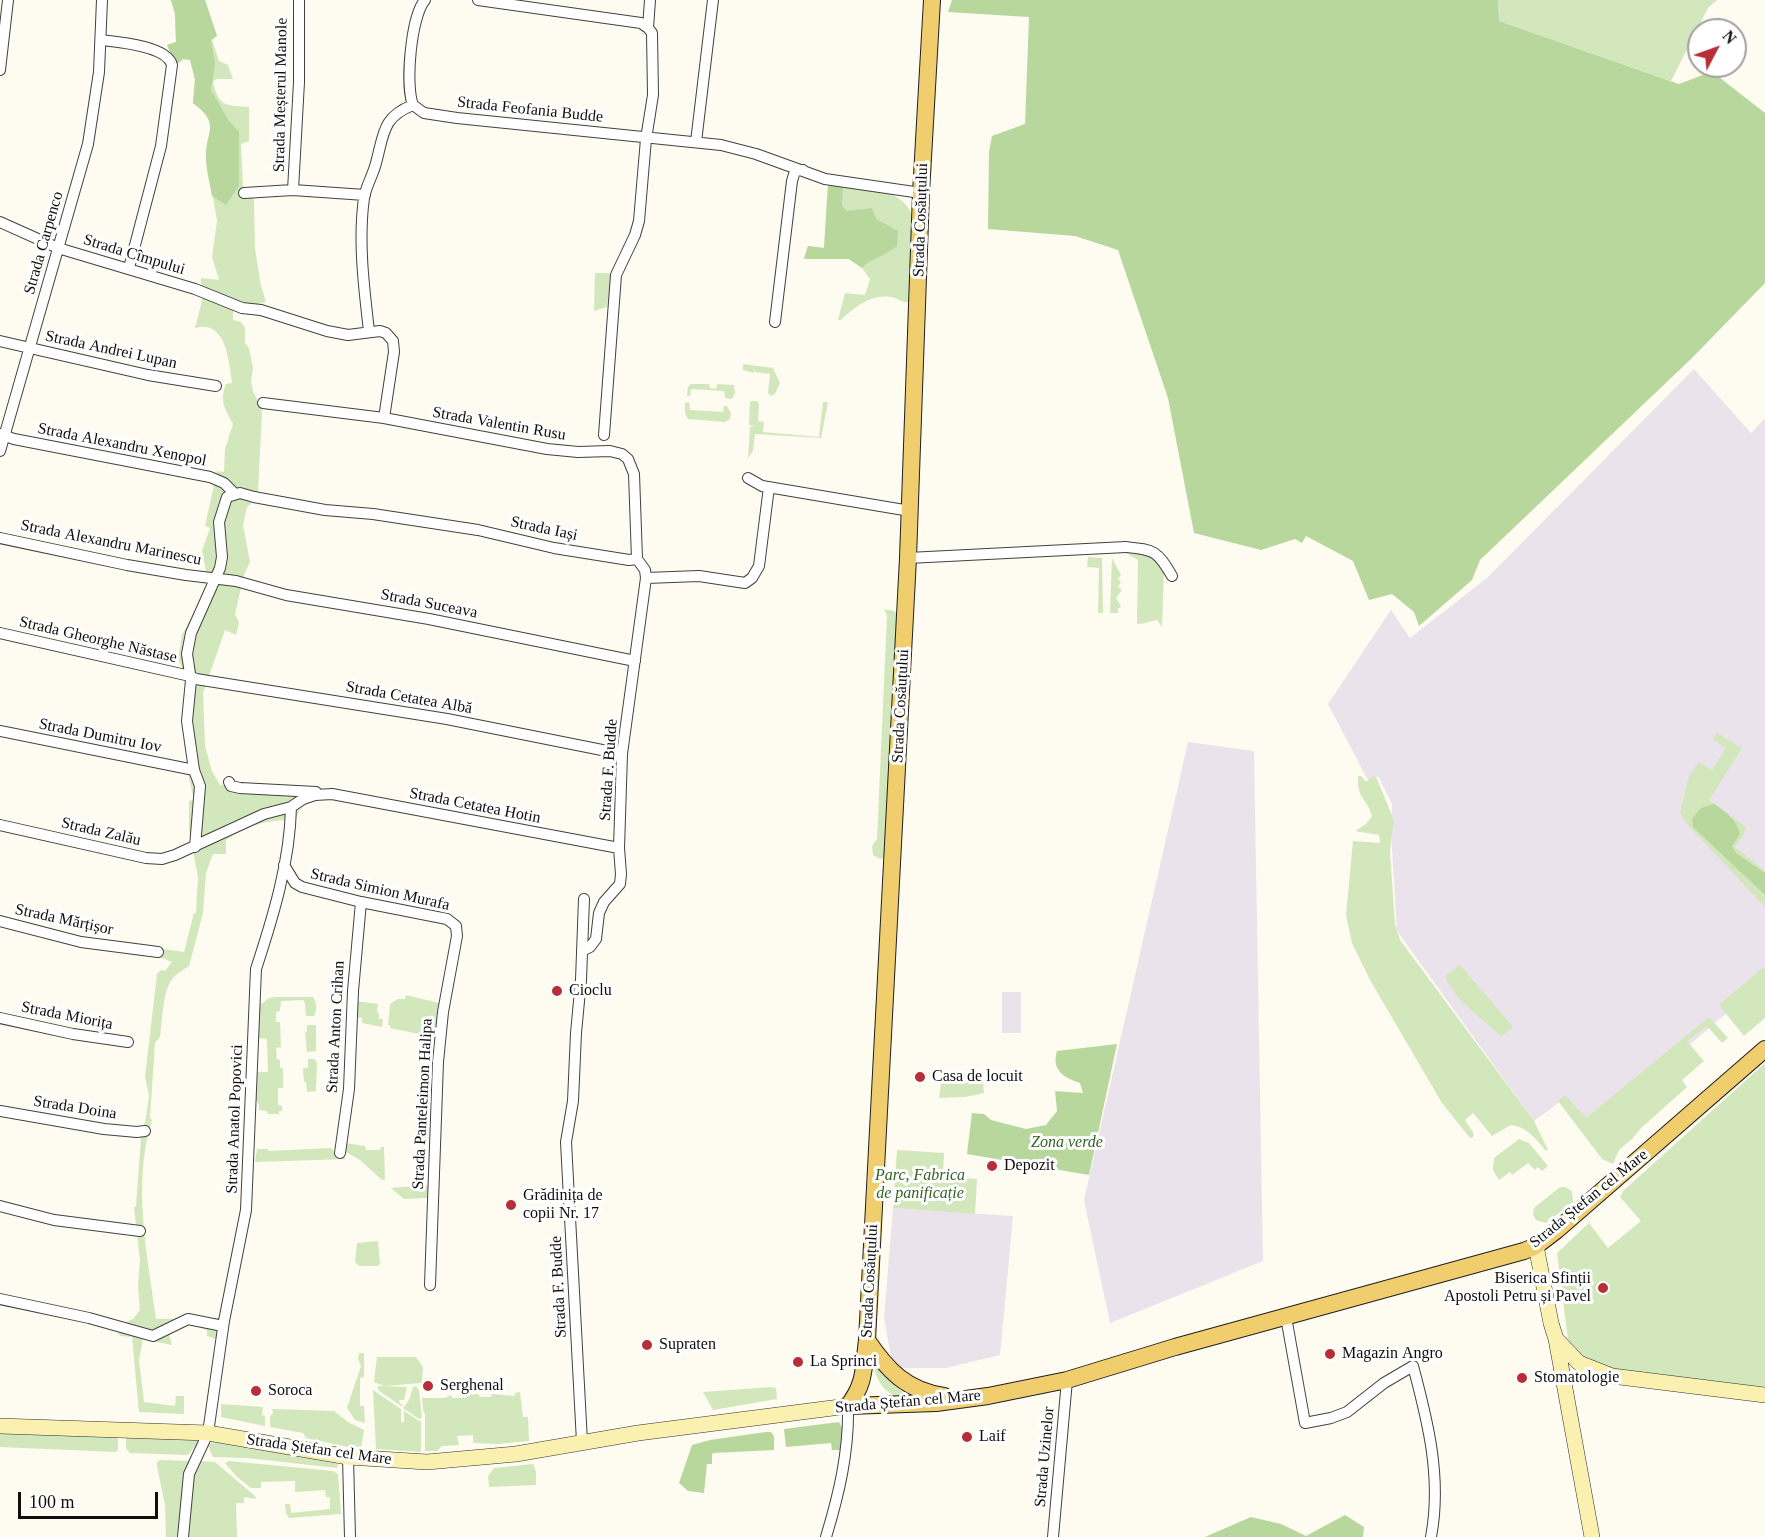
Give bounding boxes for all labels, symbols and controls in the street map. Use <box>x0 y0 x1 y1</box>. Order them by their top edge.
street label: Strada Meșterul Manole <box>270 18 292 172</box>
north arrow <box>1687 18 1747 78</box>
text: N <box>1719 27 1740 47</box>
street label: Strada Feofania Budde <box>456 93 604 127</box>
street label: Strada Cosăuțului <box>909 163 933 277</box>
street label: Strada Carpenco <box>20 189 68 297</box>
street label: Strada Cîmpului <box>81 230 187 280</box>
street label: Strada Andrei Lupan <box>43 327 179 373</box>
street label: Strada Valentin Rusu <box>431 403 567 445</box>
street label: Strada Alexandru Xenopol <box>36 419 208 471</box>
street label: Strada Iași <box>509 513 579 545</box>
street label: Strada Alexandru Marinescu <box>19 516 203 570</box>
street label: Strada Suceava <box>379 585 479 623</box>
street label: Strada Gheorghe Năstase <box>17 612 179 668</box>
street label: Strada Cosăuțului <box>888 648 914 764</box>
street label: Strada Cetatea Albă <box>344 677 474 719</box>
street label: Strada Dumitru Iov <box>37 715 163 757</box>
street label: Strada F. Budde <box>596 718 622 822</box>
street label: Strada Cetatea Hotin <box>408 784 542 828</box>
street label: Strada Zalău <box>59 814 143 850</box>
street label: Strada Simion Murafa <box>309 865 451 915</box>
street label: Strada Mărțișor <box>13 900 115 940</box>
street label: Strada Anton Crihan <box>323 960 349 1094</box>
place label: Cioclu <box>569 981 612 1001</box>
marker: Cioclu <box>550 984 564 998</box>
street label: Strada Miorița <box>20 998 114 1034</box>
street label: Strada Panteleimon Halipa <box>409 1018 437 1190</box>
street label: Strada Anatol Popovici <box>223 1044 247 1194</box>
place label: Casa de locuit <box>932 1067 1023 1087</box>
marker: Casa de locuit <box>913 1070 927 1084</box>
street label: Strada Doina <box>32 1092 118 1124</box>
park label: Zona verde <box>1031 1133 1103 1153</box>
street label: Strada Ștefan cel Mare <box>1526 1146 1652 1252</box>
place label: Depozit <box>1004 1156 1055 1176</box>
marker: Depozit <box>985 1159 999 1173</box>
park label: Parc, Fabrica de panificație <box>875 1166 965 1204</box>
place label: Grădinița de copii Nr. 17 <box>523 1186 603 1224</box>
marker: Grădinița de copii Nr. 17 <box>504 1198 518 1212</box>
street label: Strada Cosăuțului <box>857 1223 883 1339</box>
street label: Strada F. Budde <box>547 1235 571 1339</box>
place label: Biserica Sfinții Apostoli Petru și Pavel <box>1444 1269 1591 1307</box>
marker: Biserica Sfinții Apostoli Petru și Pavel <box>1596 1281 1610 1295</box>
place label: Supraten <box>659 1335 716 1355</box>
marker: Supraten <box>640 1338 654 1352</box>
place label: Magazin Angro <box>1342 1344 1443 1364</box>
marker: Magazin Angro <box>1323 1347 1337 1361</box>
place label: La Sprinci <box>810 1352 877 1372</box>
marker: La Sprinci <box>791 1355 805 1369</box>
place label: Stomatologie <box>1534 1368 1619 1388</box>
marker: Stomatologie <box>1515 1371 1529 1385</box>
place label: Serghenal <box>440 1376 504 1396</box>
marker: Serghenal <box>421 1379 435 1393</box>
place label: Soroca <box>268 1381 312 1401</box>
marker: Soroca <box>249 1384 263 1398</box>
street label: Strada Ștefan cel Mare <box>834 1386 982 1418</box>
street label: Strada Uzinelor <box>1031 1406 1059 1508</box>
place label: Laif <box>979 1427 1006 1447</box>
street label: Strada Ștefan cel Mare <box>245 1430 393 1470</box>
marker: Laif <box>960 1430 974 1444</box>
scale bar <box>21 1480 160 1518</box>
text: 100 m <box>29 1492 75 1512</box>

